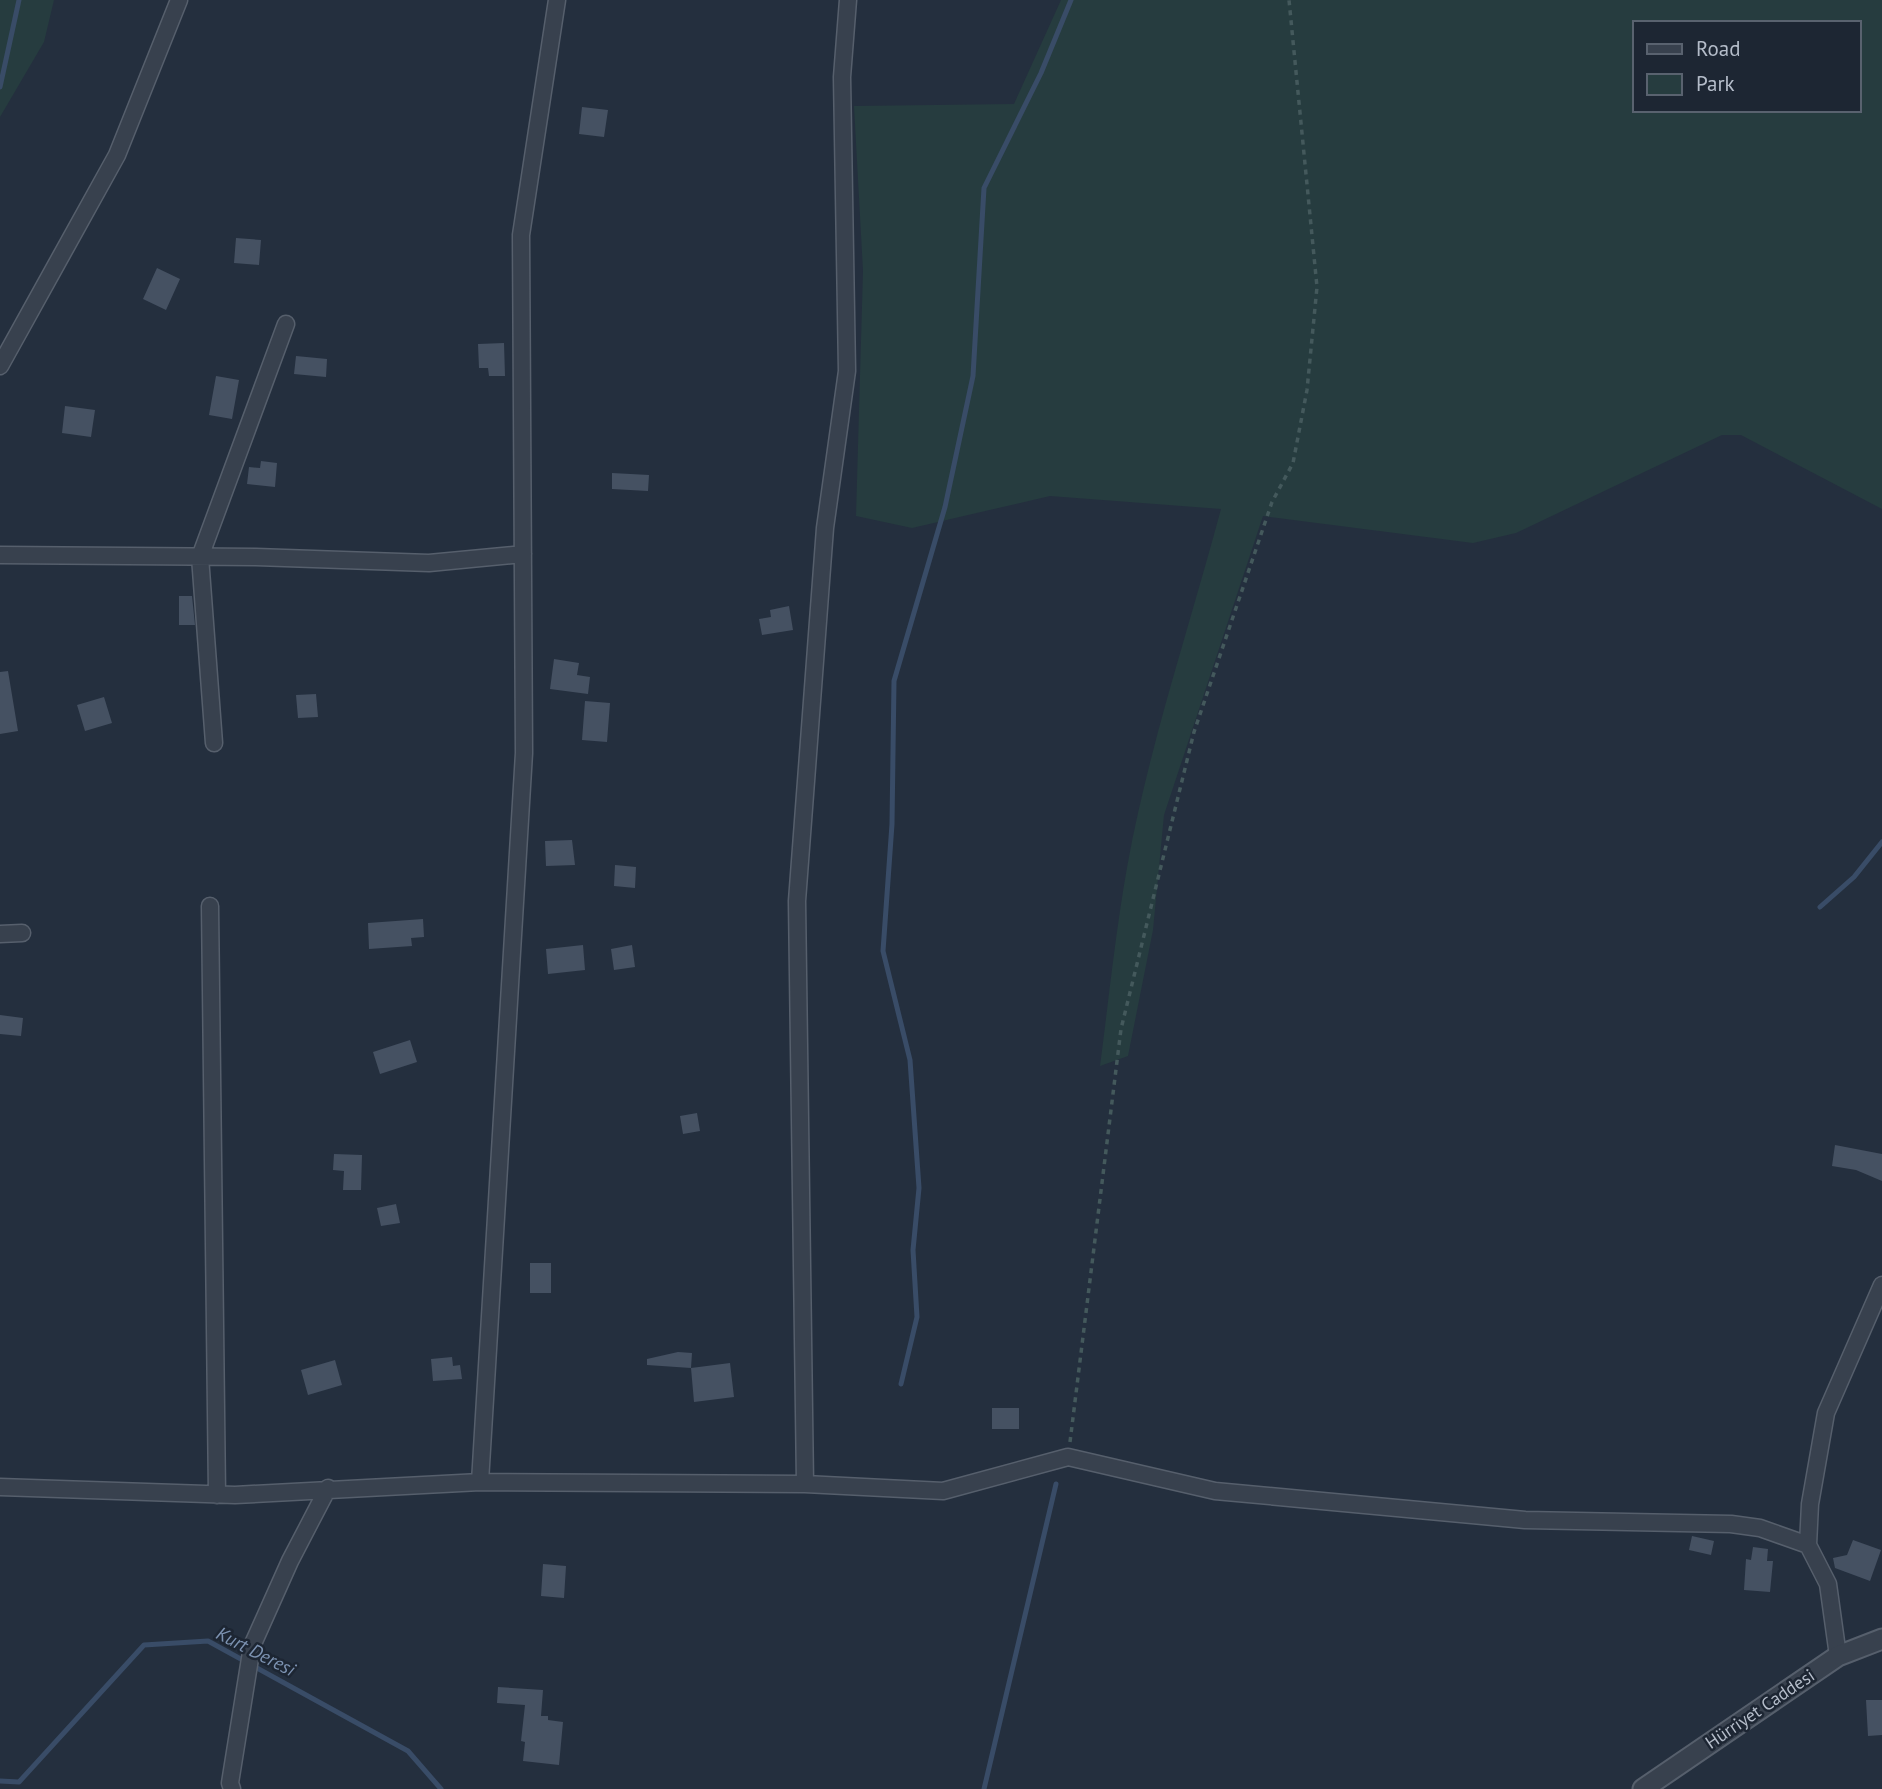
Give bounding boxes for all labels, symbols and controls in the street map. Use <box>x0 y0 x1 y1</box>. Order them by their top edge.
legend <box>1633 21 1861 112</box>
text: Road <box>1696 35 1740 62</box>
text: Park <box>1696 70 1735 97</box>
water label: Kurt Deresi <box>212 1621 301 1682</box>
street label: Hürriyet Caddesi <box>1701 1664 1819 1754</box>

